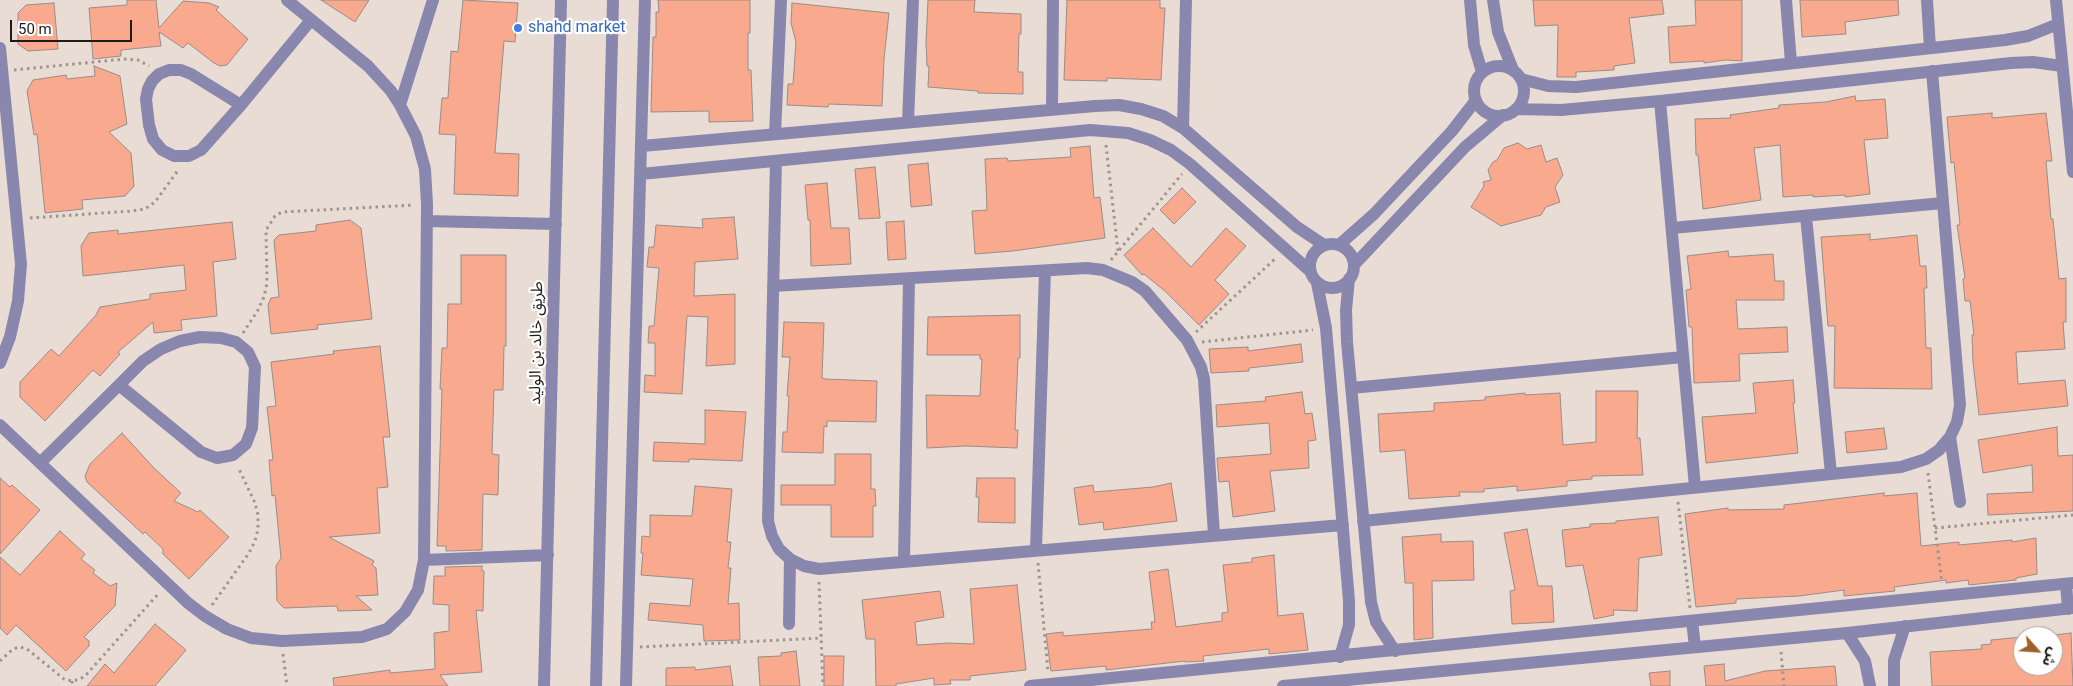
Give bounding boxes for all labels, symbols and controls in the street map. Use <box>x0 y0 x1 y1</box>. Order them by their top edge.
scale bar <box>12 10 135 42</box>
place label: shahd market <box>528 18 625 38</box>
text: 50 m <box>18 20 52 38</box>
marker: shahd market <box>512 22 524 34</box>
street label: طريق خالد بن الوليد <box>526 281 548 405</box>
north arrow <box>2013 626 2063 676</box>
text: ش <box>2039 645 2062 669</box>

